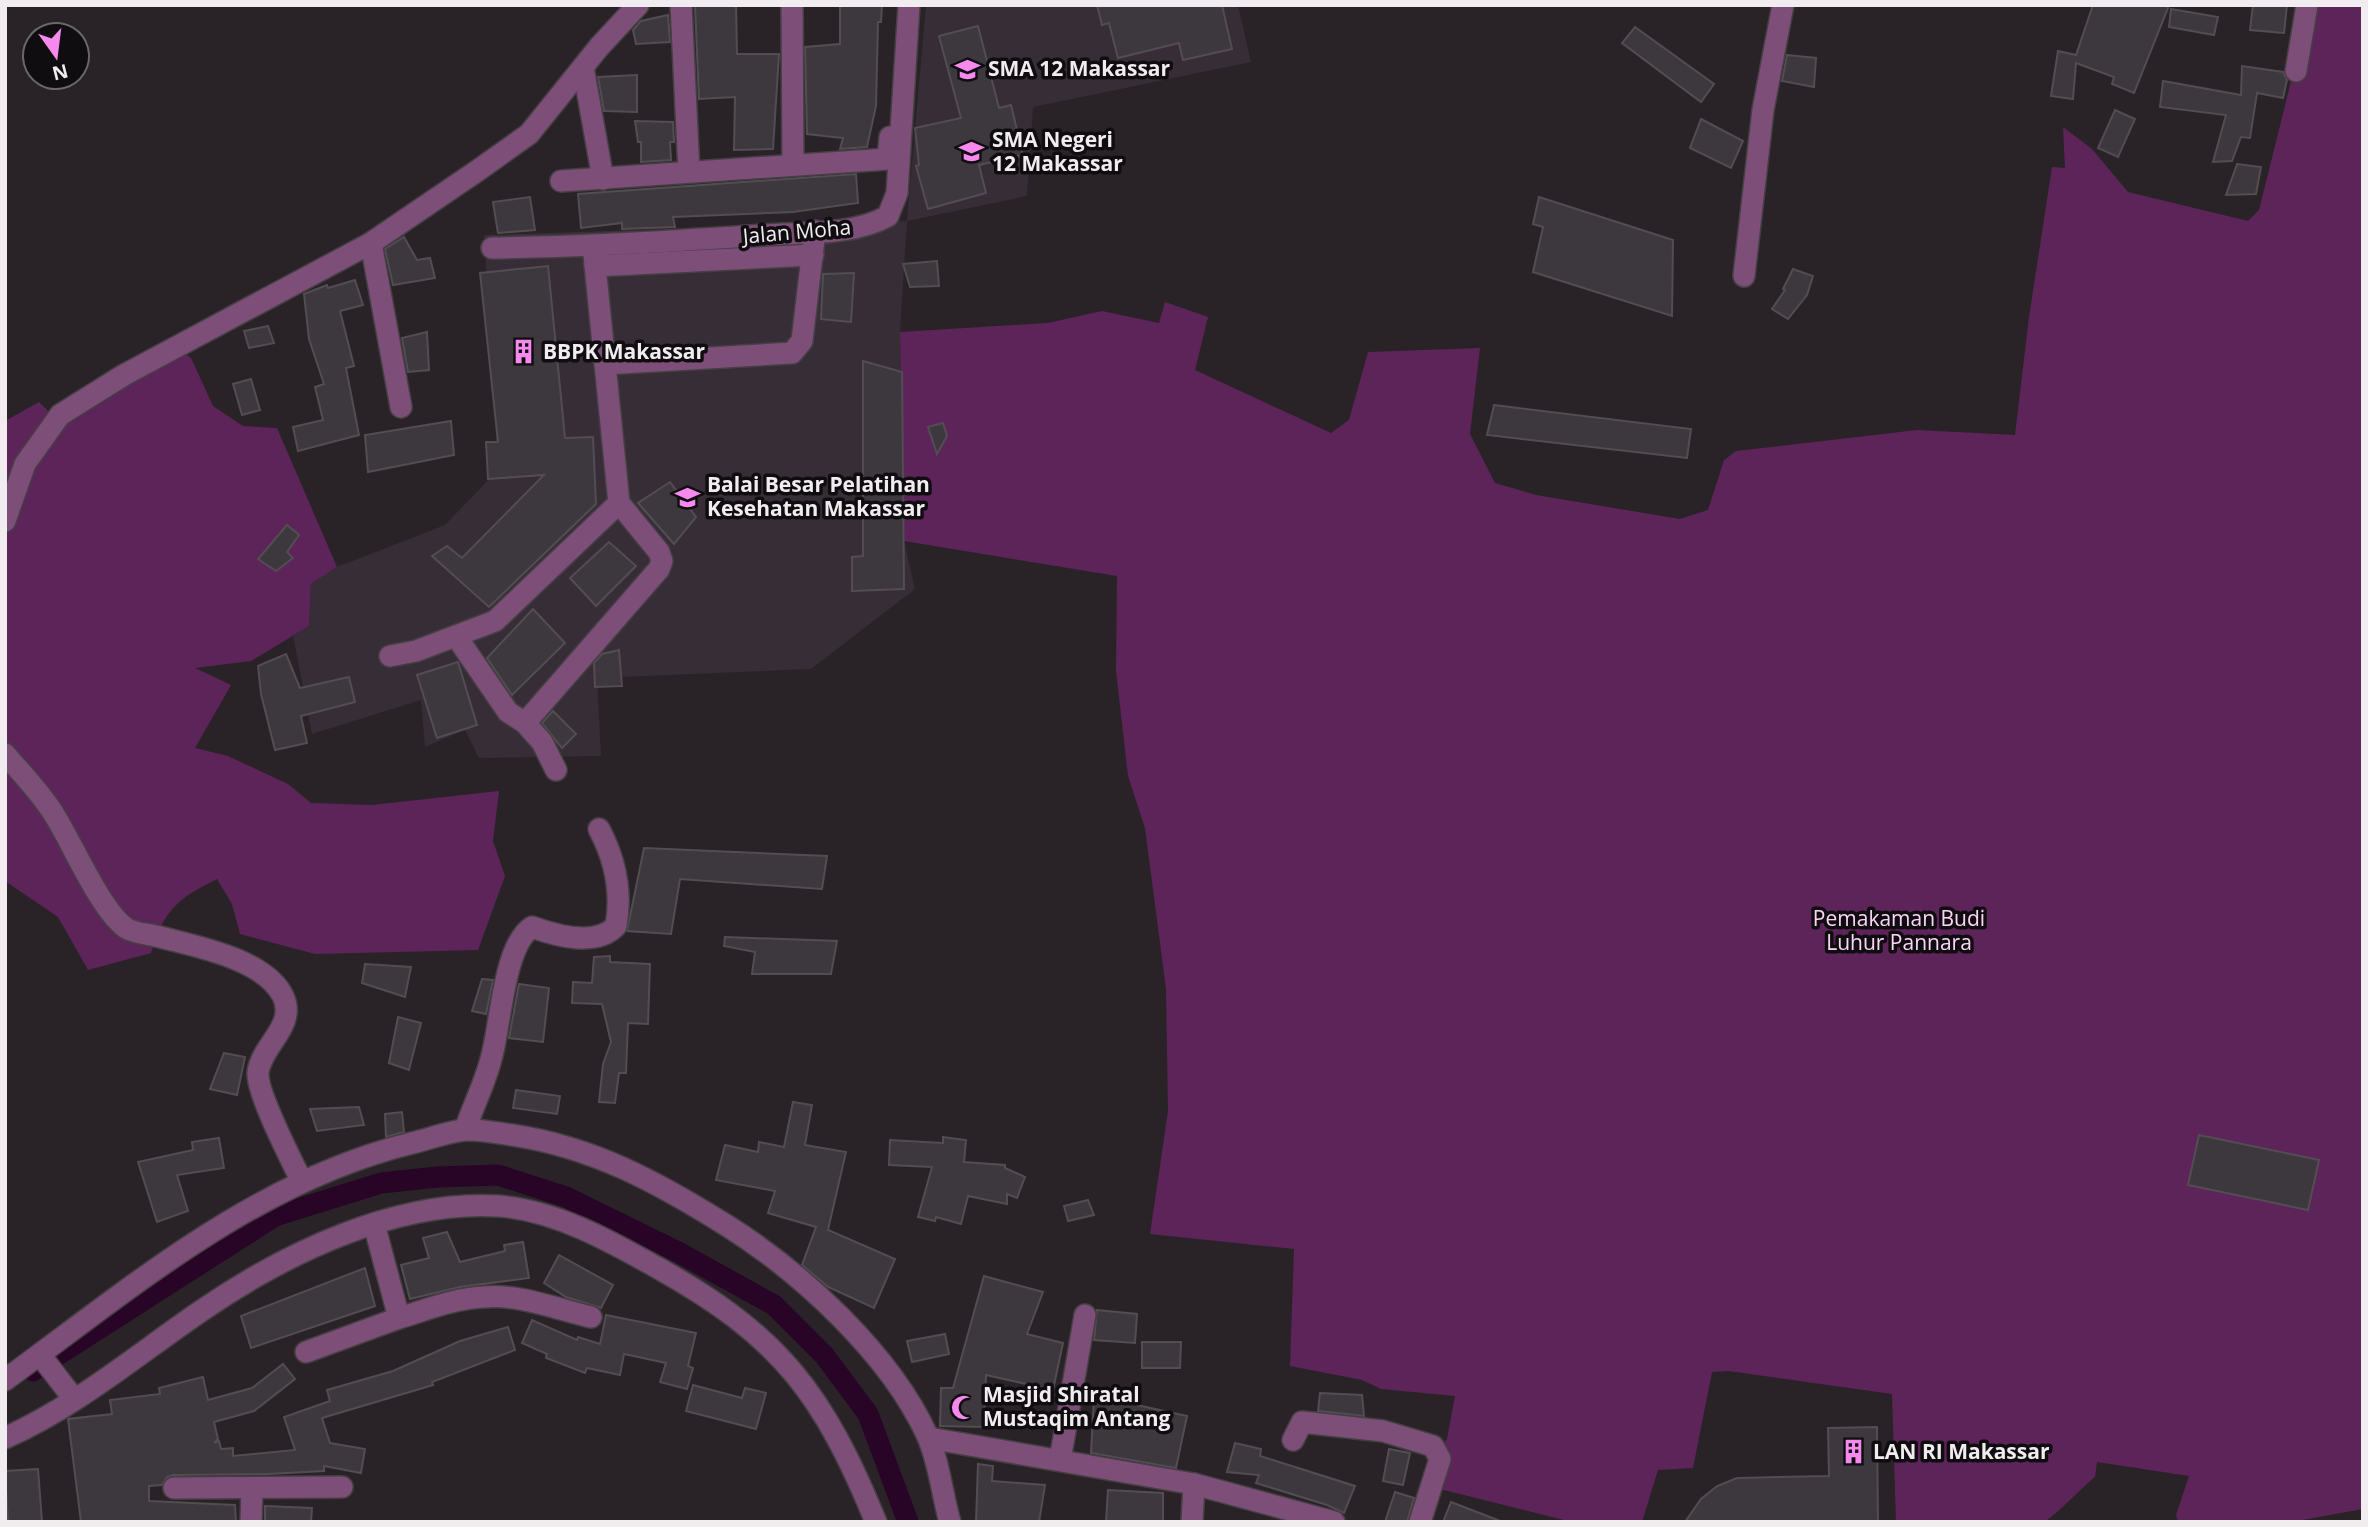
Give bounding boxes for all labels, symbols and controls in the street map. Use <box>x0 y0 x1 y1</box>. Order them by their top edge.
north arrow <box>21 21 91 91</box>
place label: SMA 12 Makassar <box>988 54 1171 82</box>
school or university icon: SMA 12 Makassar <box>954 55 982 83</box>
text: N <box>49 58 71 87</box>
place label: SMA Negeri 12 Makassar <box>992 125 1123 177</box>
school or university icon: SMA Negeri 12 Makassar <box>958 138 986 166</box>
street label: Jalan Moha <box>740 212 852 250</box>
place label: BBPK Makassar <box>543 337 706 365</box>
building icon: BBPK Makassar <box>509 338 537 366</box>
place label: Balai Besar Pelatihan Kesehatan Makassar <box>707 470 930 522</box>
school or university icon: Balai Besar Pelatihan Kesehatan Makassar <box>673 483 701 511</box>
park label: Pemakaman Budi Luhur Pannara <box>1813 904 1985 956</box>
place label: Masjid Shiratal Mustaqim Antang <box>983 1380 1171 1432</box>
mosque icon: Masjid Shiratal Mustaqim Antang <box>949 1393 977 1421</box>
place label: LAN RI Makassar <box>1873 1437 2050 1465</box>
building icon: LAN RI Makassar <box>1839 1438 1867 1466</box>

